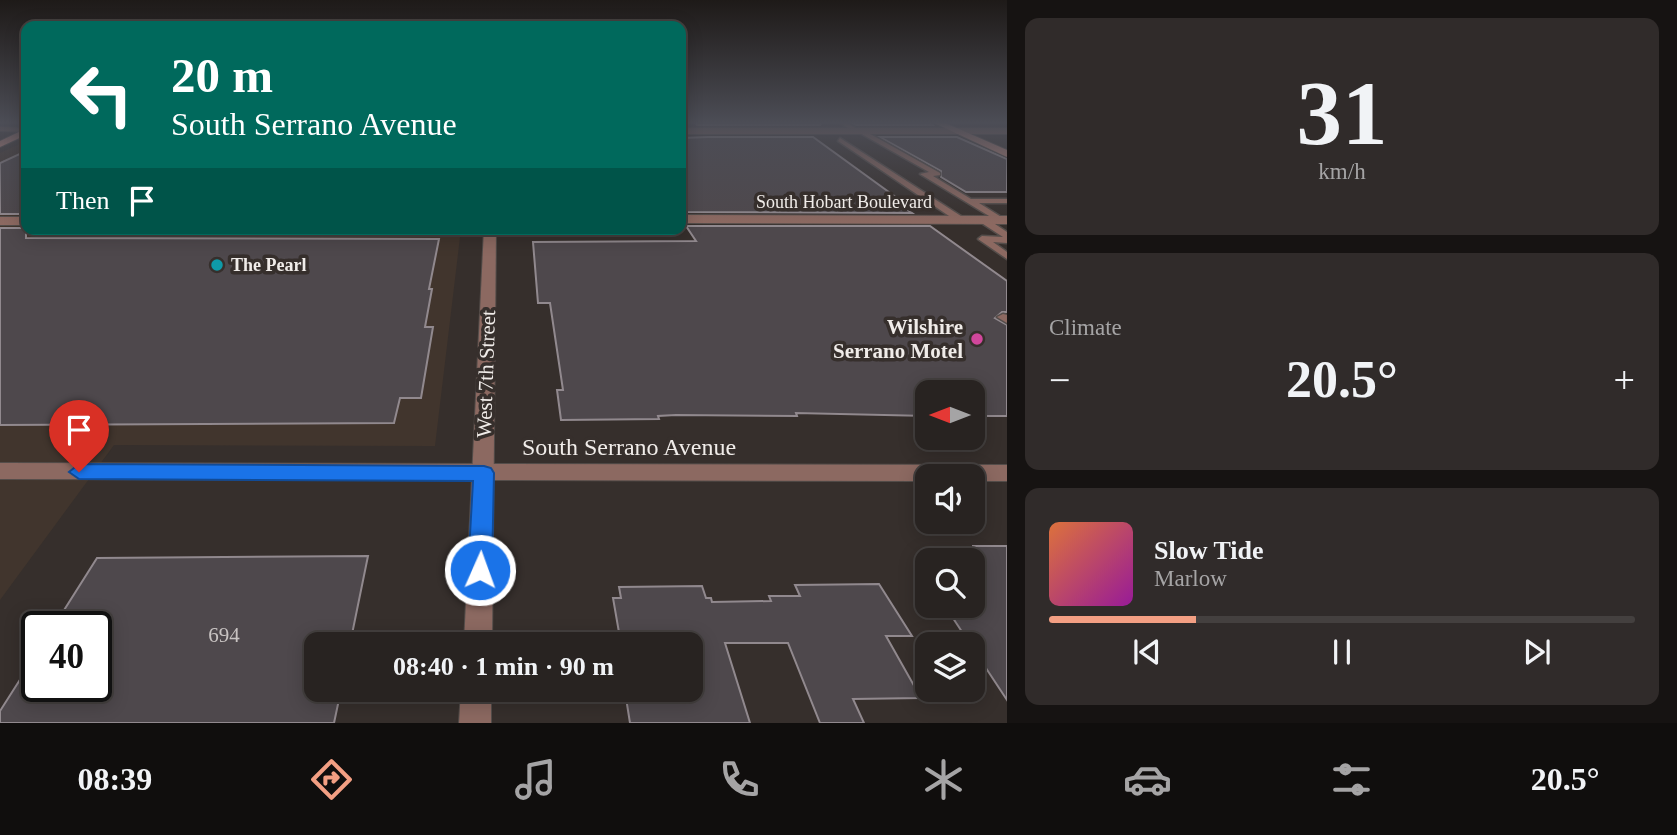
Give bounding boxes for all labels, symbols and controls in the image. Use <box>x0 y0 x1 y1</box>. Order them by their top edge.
text: 20 m <box>171 48 273 103</box>
icon: left <box>56 49 147 140</box>
text: 31 <box>1297 63 1388 164</box>
text: South Serrano Avenue <box>171 106 457 142</box>
text: km/h <box>1318 159 1366 184</box>
icon: arrive <box>123 182 161 220</box>
text: Then <box>56 186 109 215</box>
street label: South Hobart Boulevard <box>756 192 932 212</box>
place label: The Pearl <box>231 255 306 275</box>
marker: The Pearl <box>209 257 225 273</box>
street label: West 7th Street <box>472 310 500 438</box>
place label: Wilshire Serrano Motel <box>833 315 963 363</box>
text: Climate <box>1049 315 1122 340</box>
marker: Wilshire Serrano Motel <box>969 331 985 347</box>
text: 20.5° <box>1286 351 1398 408</box>
text: − <box>1049 359 1070 401</box>
text: + <box>1614 359 1635 401</box>
north arrow <box>915 380 985 450</box>
map controls <box>915 380 985 702</box>
pin <box>49 400 109 472</box>
icon: arrive <box>60 411 98 449</box>
street label: South Serrano Avenue <box>522 434 736 460</box>
button: sound <box>915 464 985 534</box>
position arrow <box>443 533 517 607</box>
text: Slow Tide <box>1154 536 1264 565</box>
button: search <box>915 548 985 618</box>
text: Marlow <box>1154 566 1227 591</box>
speed limit sign: 40 <box>21 611 112 702</box>
house number: 694 <box>208 623 240 647</box>
button: layers <box>915 632 985 702</box>
icon: previous <box>1128 633 1166 671</box>
icon: pause <box>1323 633 1361 671</box>
icon: next <box>1518 633 1556 671</box>
text: 08:40 · 1 min · 90 m <box>393 652 614 681</box>
icon: directions <box>307 755 356 804</box>
icon: music <box>511 755 560 804</box>
icon: phone <box>715 755 764 804</box>
icon: climate <box>919 755 968 804</box>
icon: car <box>1123 755 1172 804</box>
icon: filters <box>1327 755 1376 804</box>
text: 08:39 <box>77 761 152 797</box>
text: 20.5° <box>1531 761 1599 797</box>

